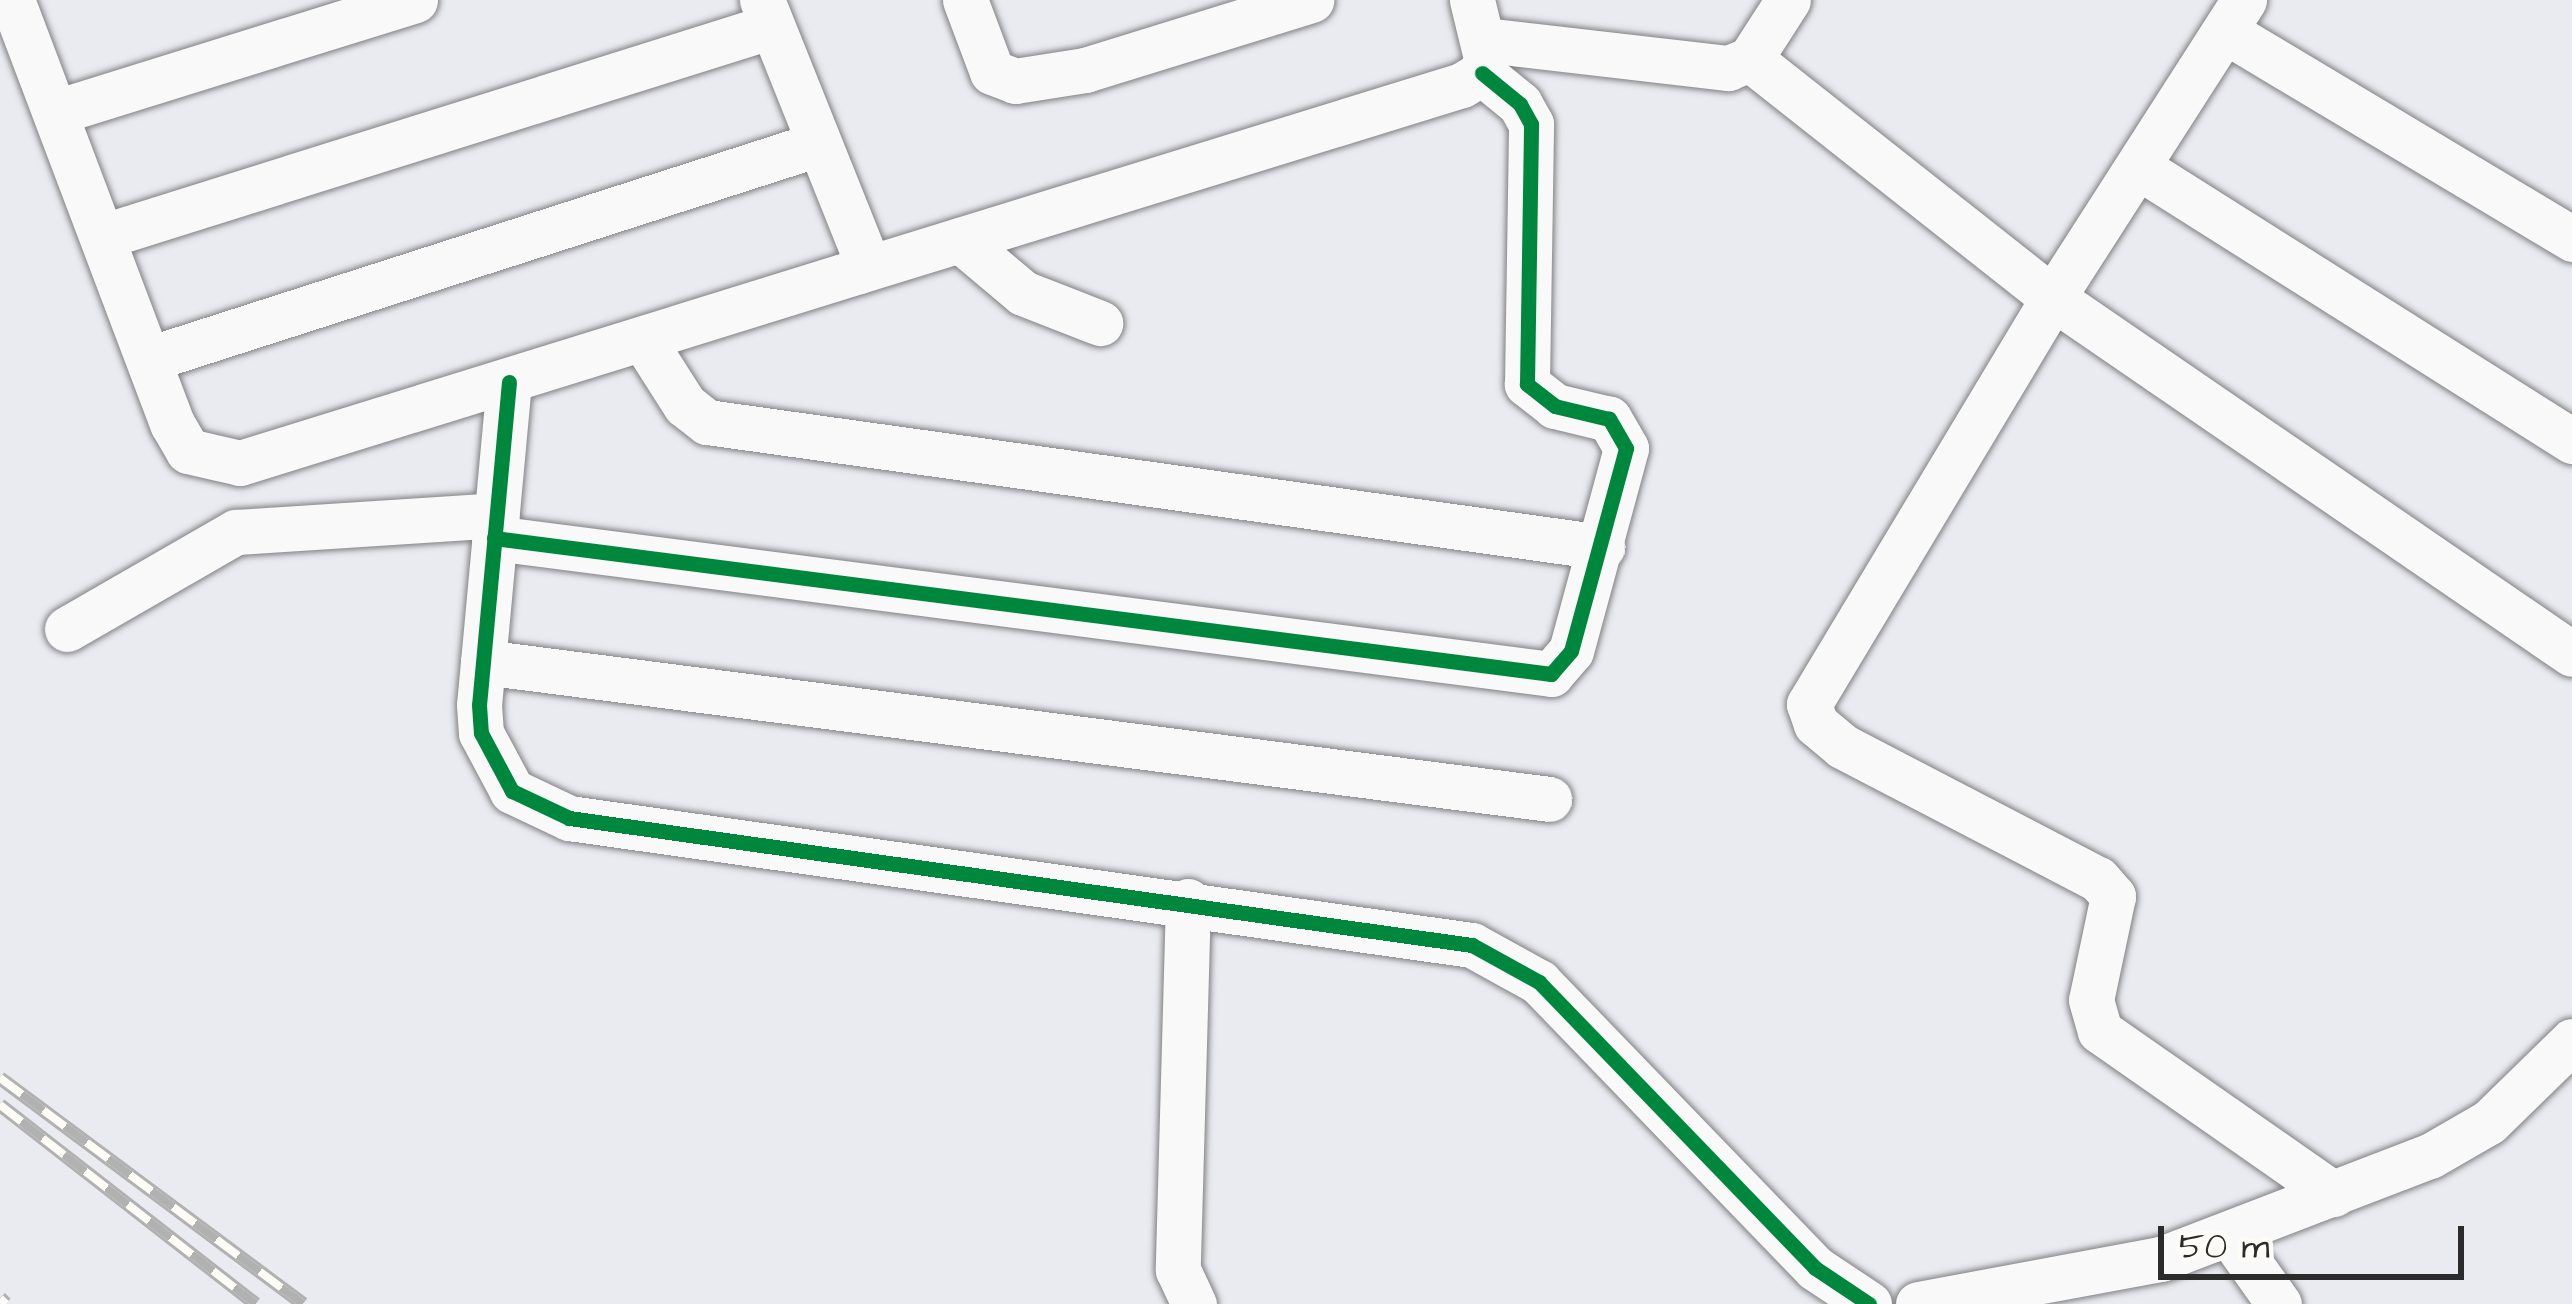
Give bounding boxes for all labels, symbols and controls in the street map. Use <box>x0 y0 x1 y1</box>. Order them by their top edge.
scale bar <box>2164 1202 2470 1276</box>
text: 50 m <box>2179 1221 2270 1272</box>

